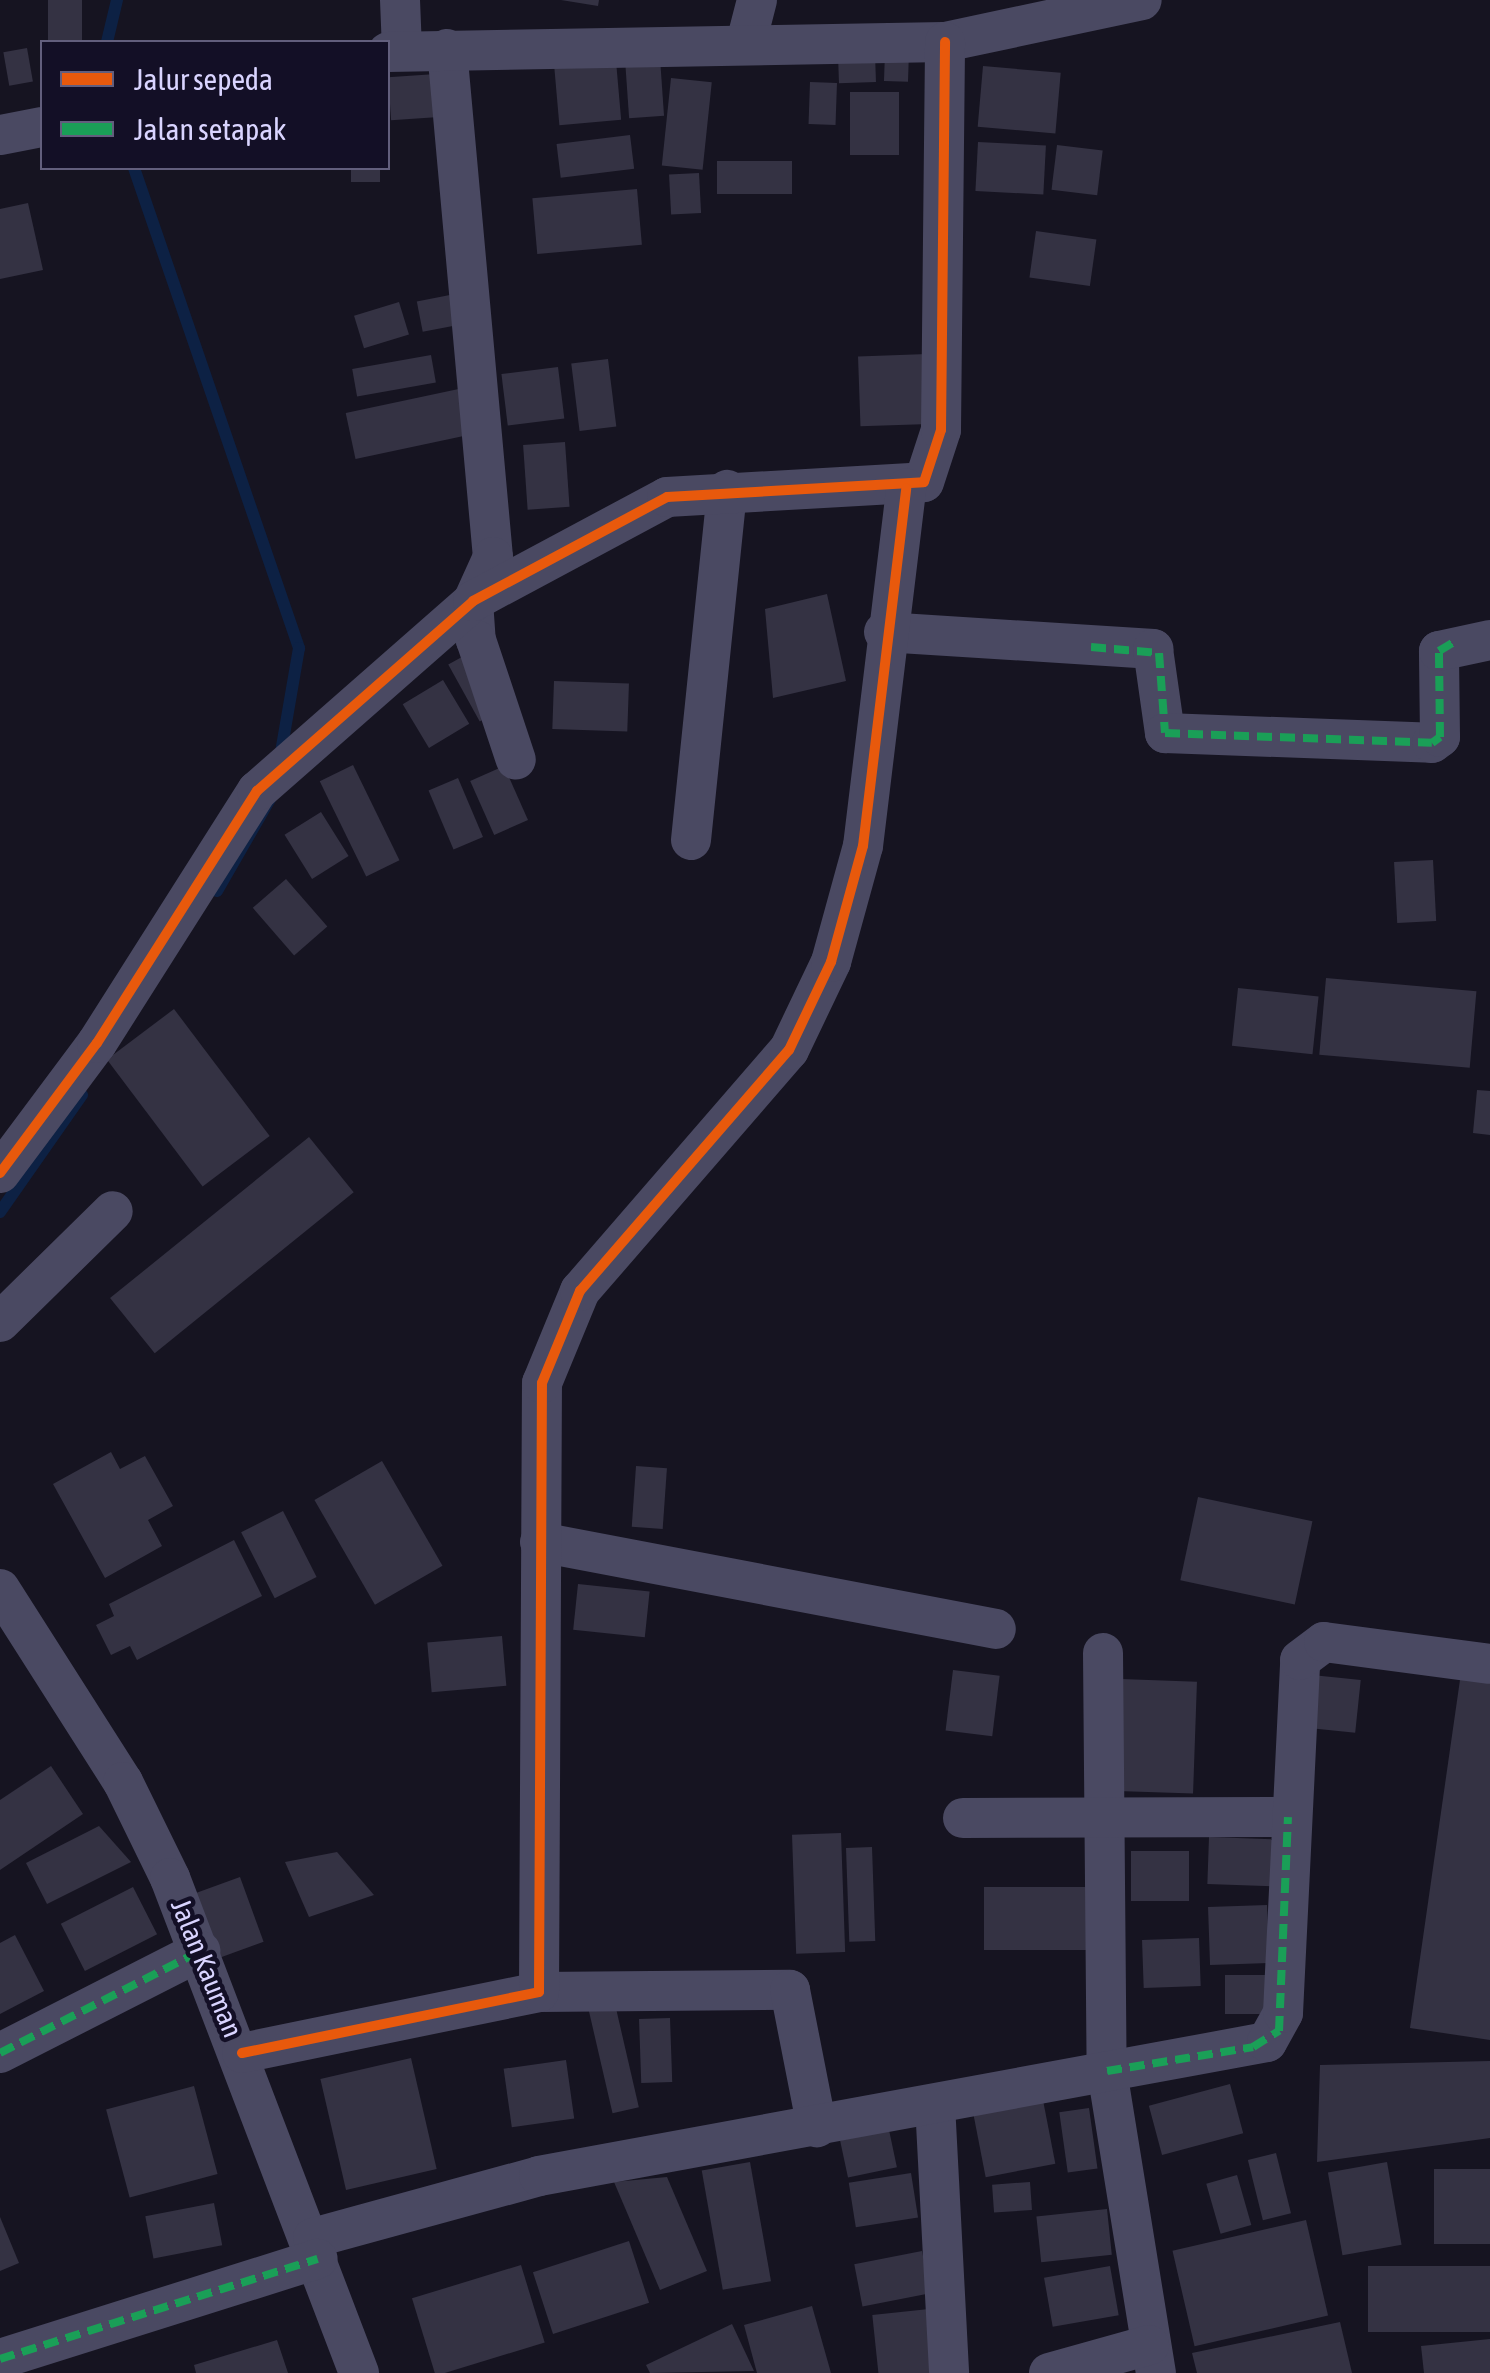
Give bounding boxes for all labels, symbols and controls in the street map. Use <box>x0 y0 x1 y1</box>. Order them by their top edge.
legend <box>40 40 390 170</box>
text: Jalur sepeda <box>134 62 273 96</box>
text: Jalan setapak <box>134 112 286 146</box>
street label: Jalan Kauman <box>164 1894 250 2042</box>

